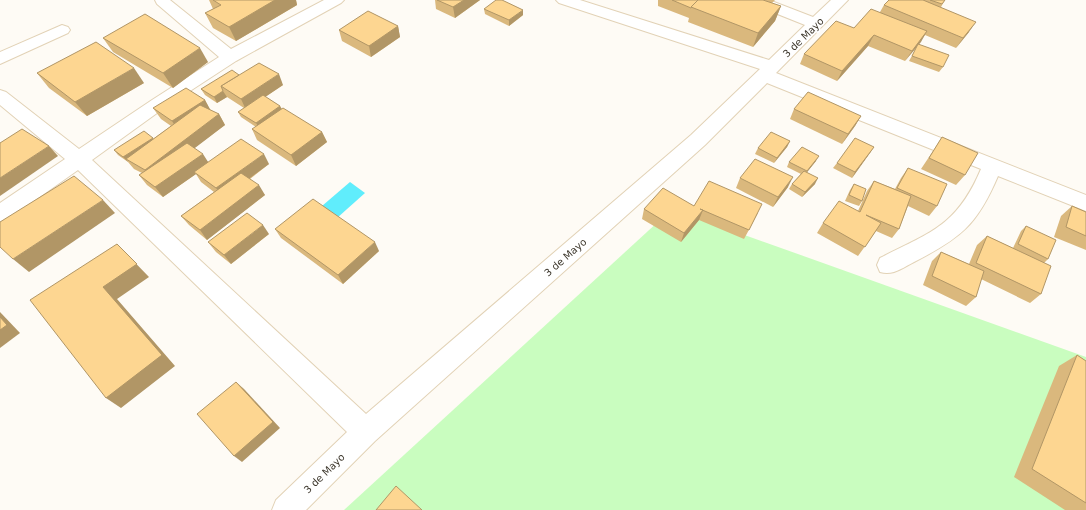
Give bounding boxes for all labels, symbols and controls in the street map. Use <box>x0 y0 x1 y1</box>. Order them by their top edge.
street label: 3 de Mayo <box>781 15 826 59</box>
street label: 3 de Mayo <box>542 236 589 279</box>
street label: 3 de Mayo <box>302 451 347 495</box>

